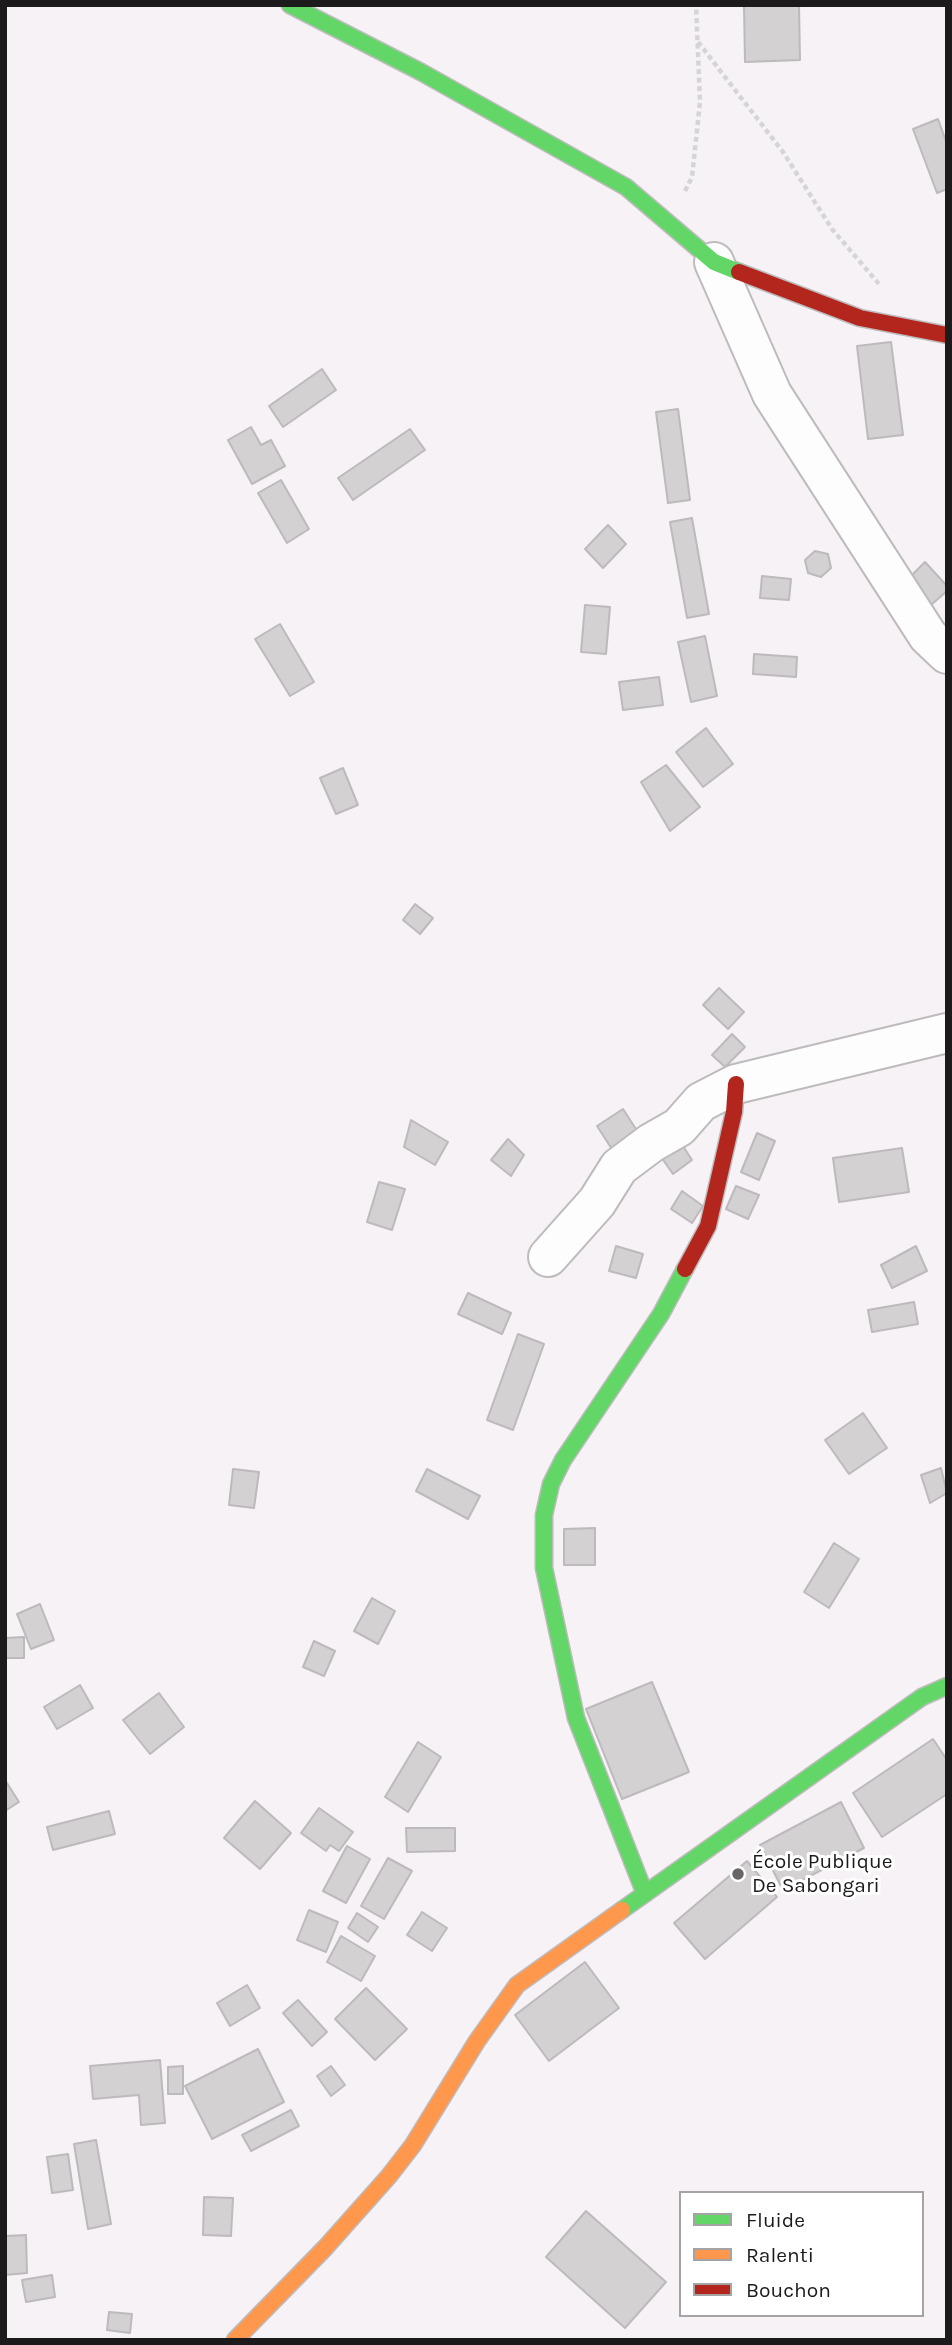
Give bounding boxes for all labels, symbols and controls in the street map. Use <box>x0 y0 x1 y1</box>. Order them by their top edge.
place label: École Publique De Sabongari <box>752 1849 892 1899</box>
marker: École Publique De Sabongari <box>730 1866 746 1882</box>
legend <box>679 2191 924 2317</box>
text: Fluide <box>746 2208 805 2232</box>
text: Ralenti <box>746 2243 814 2267</box>
text: Bouchon <box>746 2278 831 2302</box>

